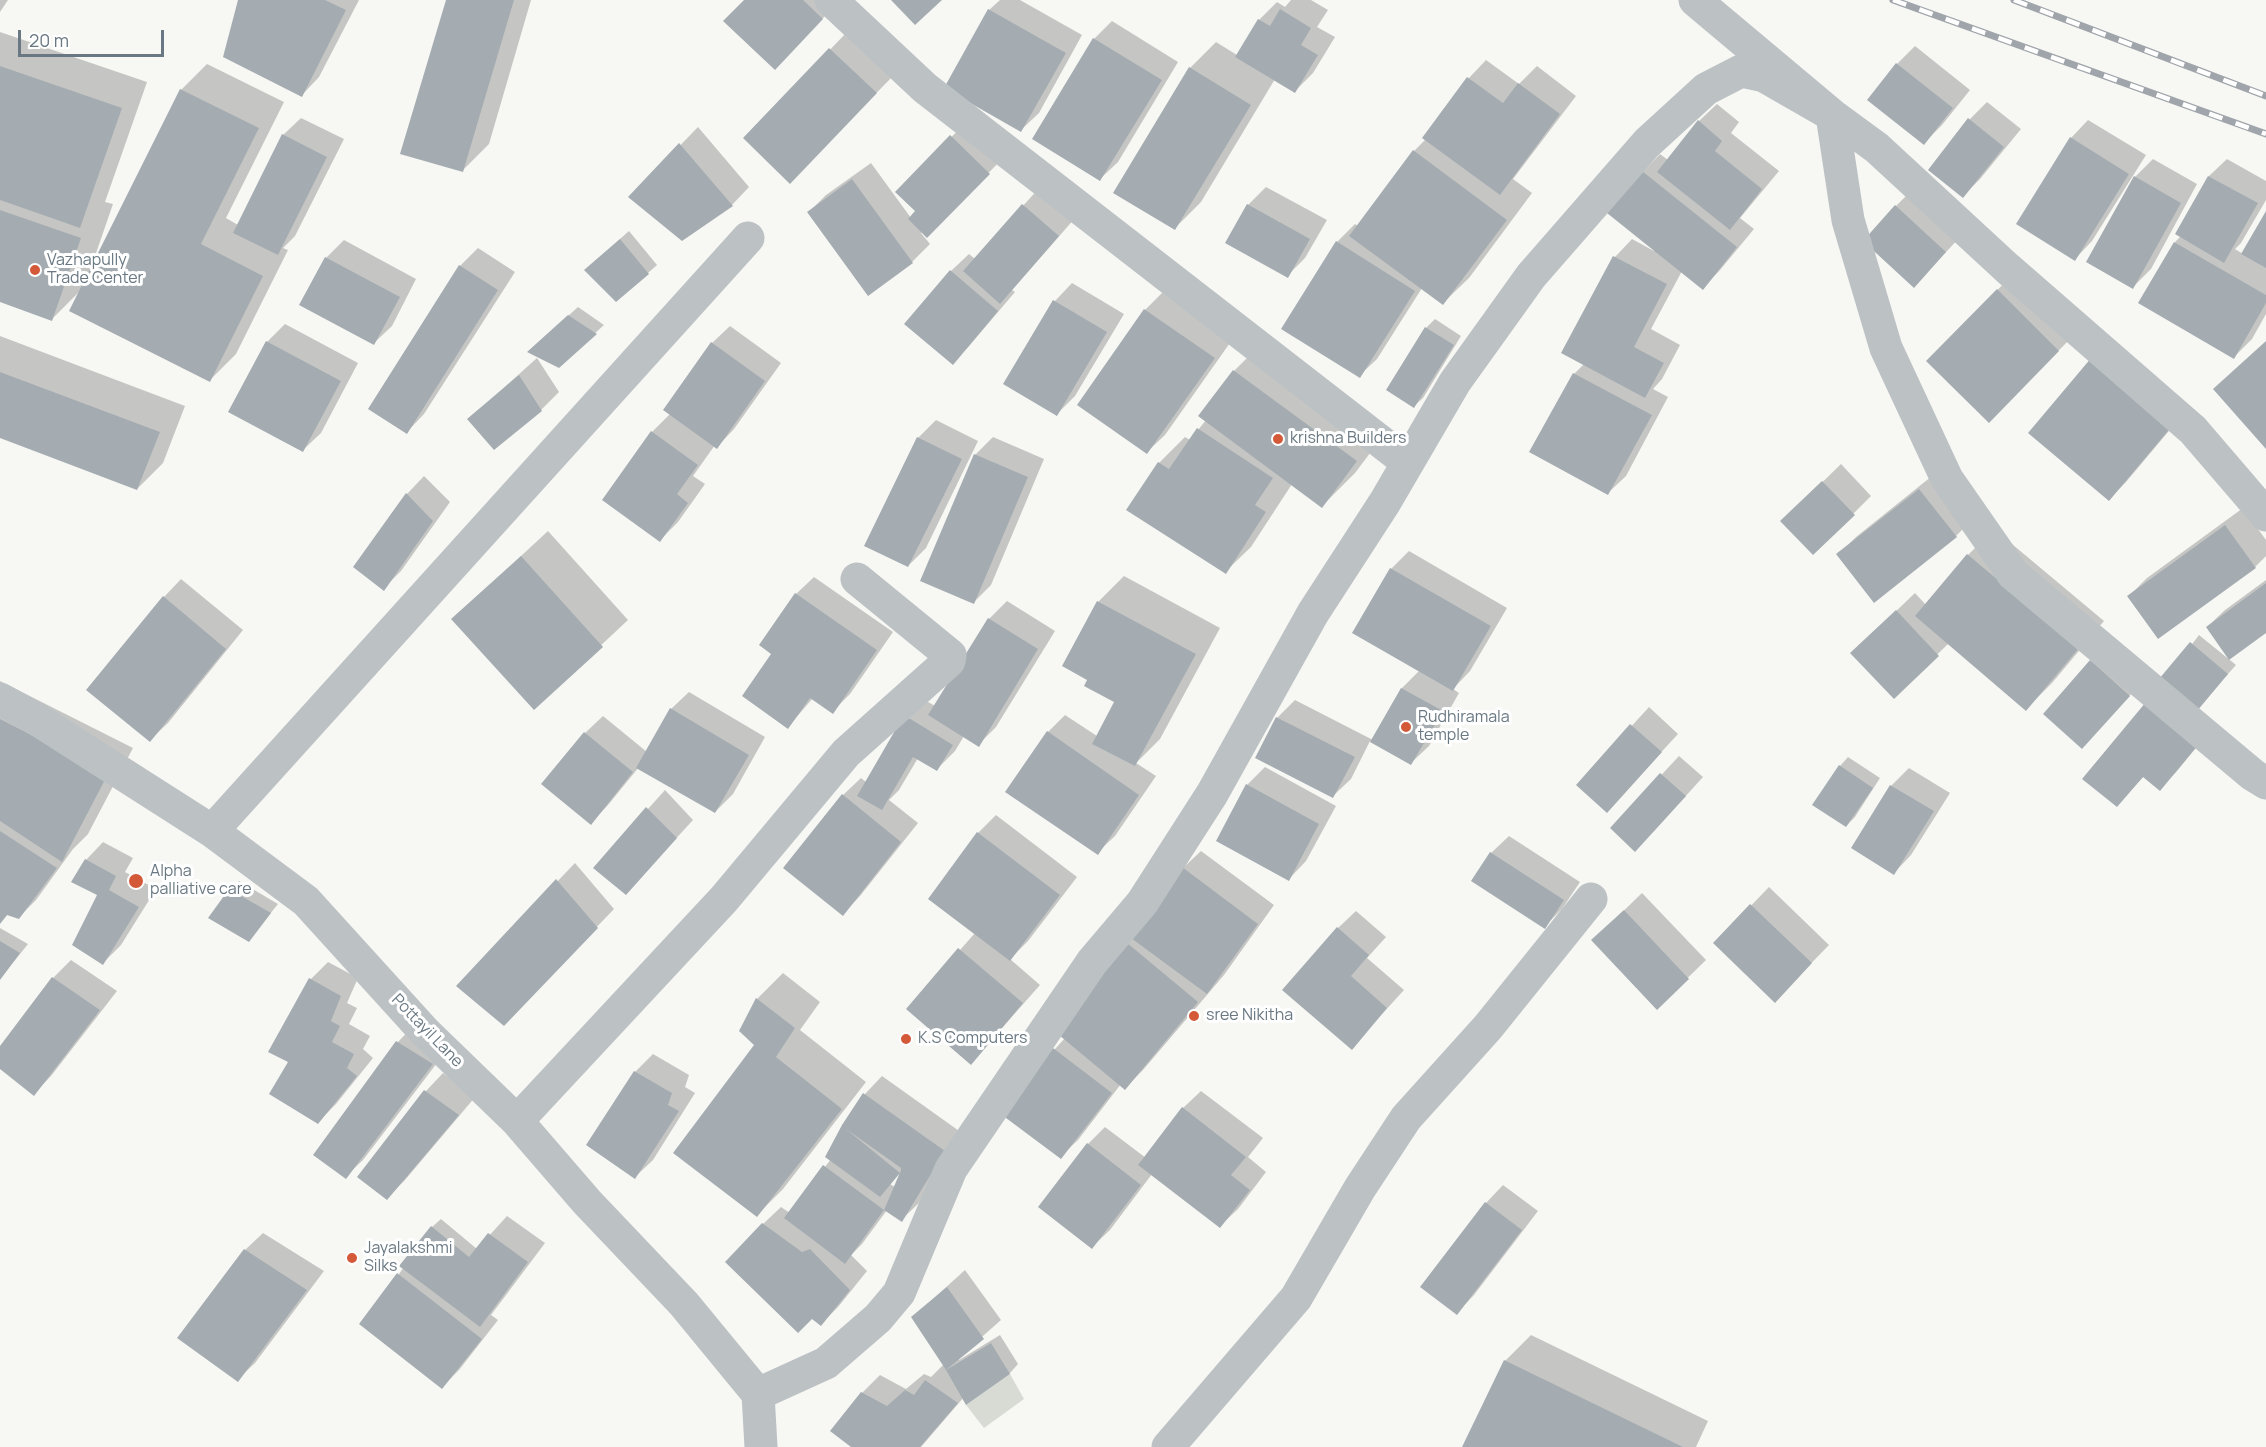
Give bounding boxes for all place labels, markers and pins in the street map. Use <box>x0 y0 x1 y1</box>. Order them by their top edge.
place label: Vazhapully Trade Center <box>47 251 143 289</box>
marker: Vazhapully Trade Center <box>28 263 42 277</box>
place label: krishna Builders <box>1290 429 1406 449</box>
marker: krishna Builders <box>1271 432 1285 446</box>
place label: Rudhiramala temple <box>1418 708 1510 746</box>
marker: Rudhiramala temple <box>1399 720 1413 734</box>
place label: Alpha palliative care <box>150 862 252 900</box>
marker: Alpha palliative care <box>127 872 145 890</box>
place label: sree Nikitha <box>1206 1006 1293 1026</box>
marker: sree Nikitha <box>1187 1009 1201 1023</box>
place label: K.S Computers <box>918 1029 1027 1049</box>
marker: K.S Computers <box>899 1032 913 1046</box>
place label: Jayalakshmi Silks <box>364 1239 452 1277</box>
marker: Jayalakshmi Silks <box>345 1251 359 1265</box>

